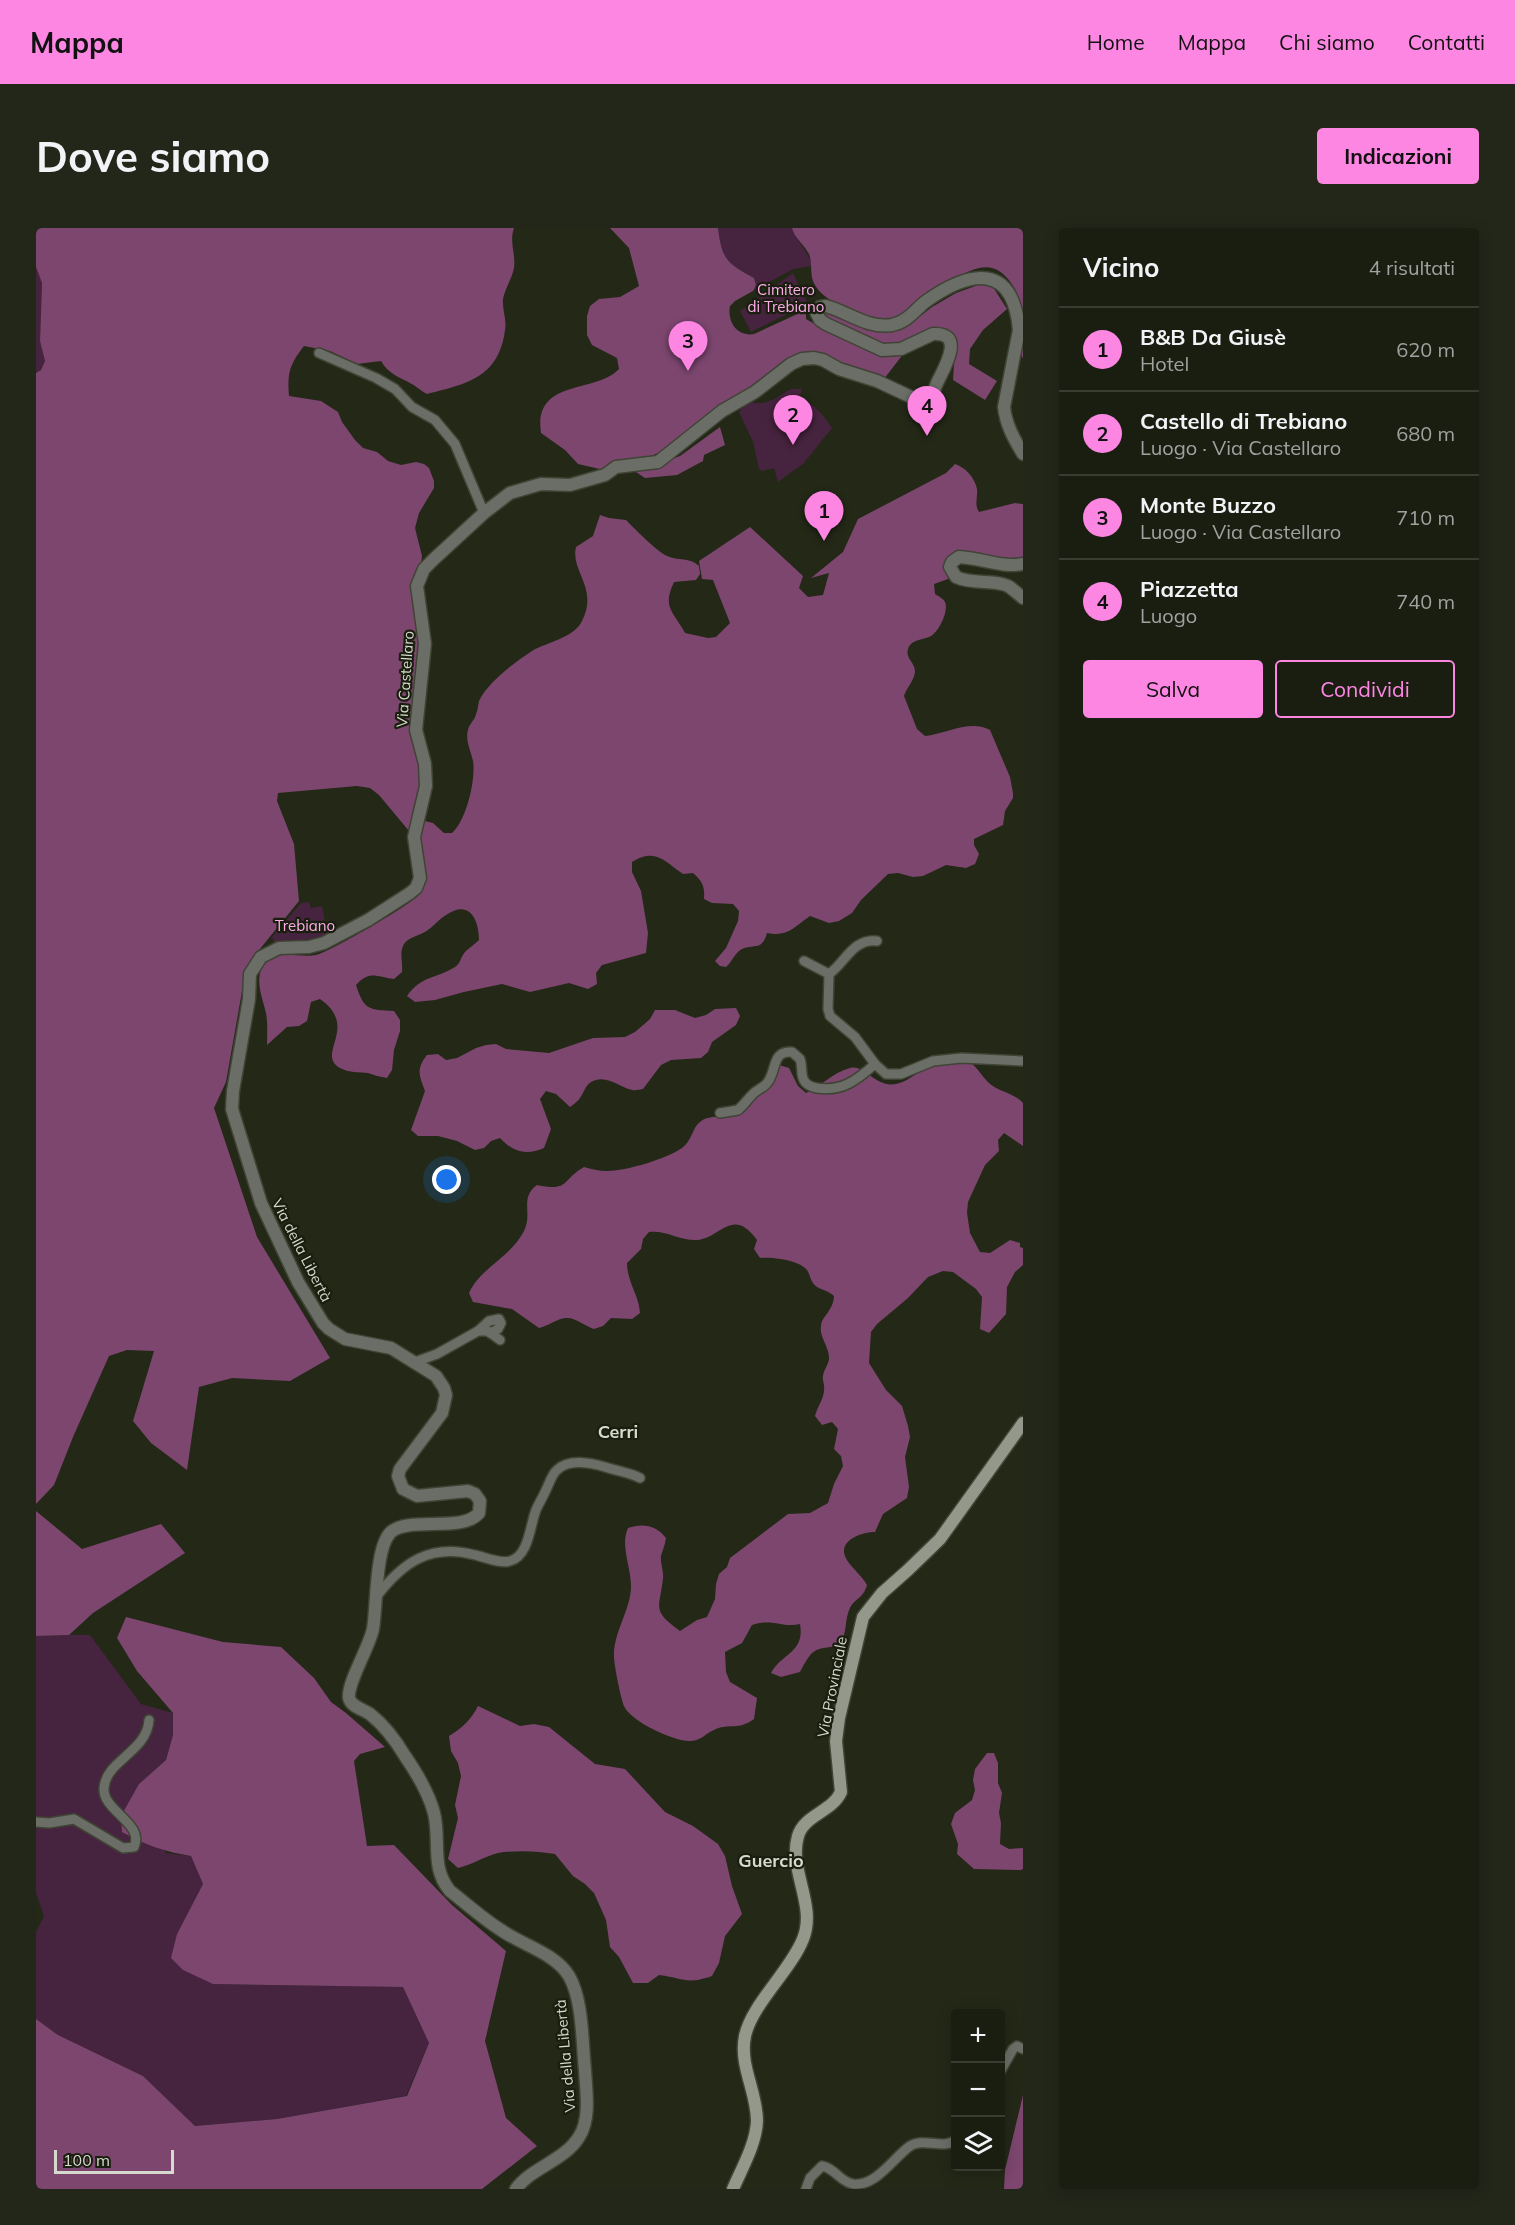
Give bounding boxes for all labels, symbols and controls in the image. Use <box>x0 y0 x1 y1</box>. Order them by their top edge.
text: Mappa <box>30 25 124 60</box>
text: Home <box>1087 29 1145 55</box>
text: Mappa <box>1178 29 1246 55</box>
text: Chi siamo <box>1279 29 1375 55</box>
text: Contatti <box>1408 29 1485 55</box>
button: Indicazioni <box>1317 128 1479 184</box>
text: Dove siamo <box>36 130 270 183</box>
text: Vicino <box>1083 251 1160 284</box>
text: 4 risultati <box>1369 255 1455 280</box>
park label: Cimitero di Trebiano <box>748 280 824 316</box>
pin: 3 <box>668 322 708 371</box>
text: B&B Da Giusè <box>1140 323 1286 351</box>
text: 1 <box>1097 337 1109 362</box>
text: 620 m <box>1396 337 1455 362</box>
text: Hotel <box>1140 351 1189 376</box>
pin: 4 <box>908 386 946 436</box>
pin: 2 <box>774 396 813 445</box>
text: Castello di Trebiano <box>1140 407 1347 435</box>
text: 2 <box>1097 421 1109 446</box>
text: 680 m <box>1396 421 1455 446</box>
text: Luogo · Via Castellaro <box>1140 435 1341 460</box>
text: Monte Buzzo <box>1140 491 1276 519</box>
pin: 1 <box>804 492 844 541</box>
text: 3 <box>1097 505 1109 530</box>
text: 710 m <box>1396 505 1455 530</box>
text: Luogo · Via Castellaro <box>1140 519 1341 544</box>
text: Piazzetta <box>1140 575 1239 603</box>
text: 4 <box>1097 589 1109 614</box>
text: 740 m <box>1396 589 1455 614</box>
text: Luogo <box>1140 603 1197 628</box>
street label: Via Castellaro <box>392 630 418 728</box>
button: Salva <box>1083 660 1263 718</box>
button: Condividi <box>1275 660 1455 718</box>
park label: Trebiano <box>275 916 335 935</box>
your location <box>432 1165 461 1194</box>
street label: Via della Libertà <box>268 1195 336 1305</box>
district label: Cerri <box>598 1420 638 1443</box>
street label: Via Provinciale <box>813 1635 851 1739</box>
district label: Guercio <box>738 1849 804 1872</box>
street label: Via della Libertà <box>551 1999 579 2113</box>
map controls <box>951 2009 1005 2171</box>
button: + <box>951 2009 1005 2063</box>
button: − <box>951 2063 1005 2117</box>
button: layers <box>951 2117 1005 2171</box>
scale bar <box>54 2147 174 2174</box>
text: 100 m <box>63 2150 110 2170</box>

